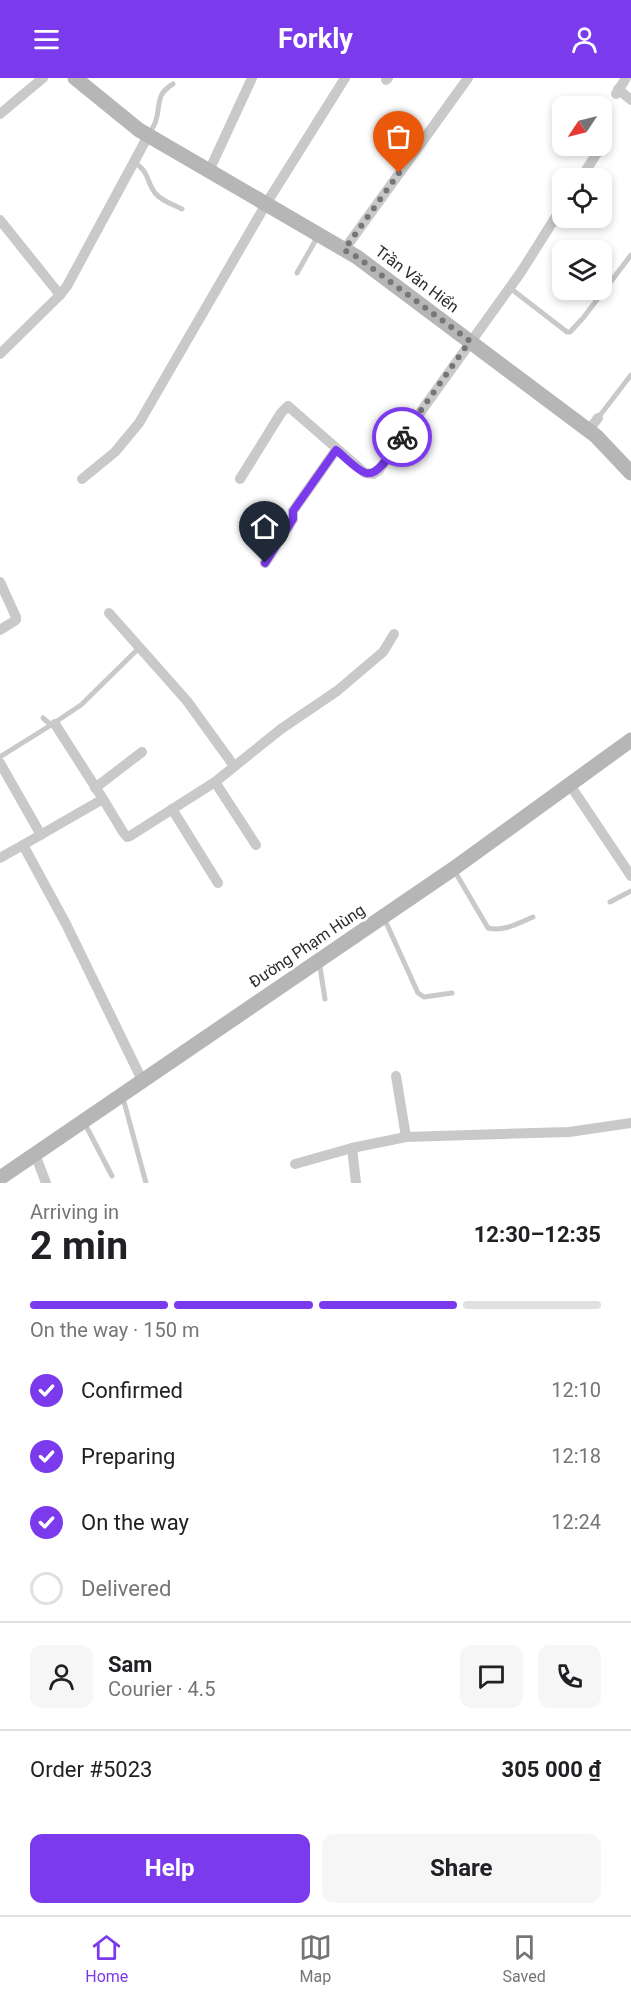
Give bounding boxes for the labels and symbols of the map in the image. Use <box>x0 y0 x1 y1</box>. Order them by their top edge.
north arrow <box>552 96 612 156</box>
pin <box>373 111 424 173</box>
street label: Trần Văn Hiển <box>372 241 462 317</box>
courier <box>372 407 432 467</box>
pin <box>239 501 290 563</box>
street label: Đường Phạm Hùng <box>246 900 368 992</box>

